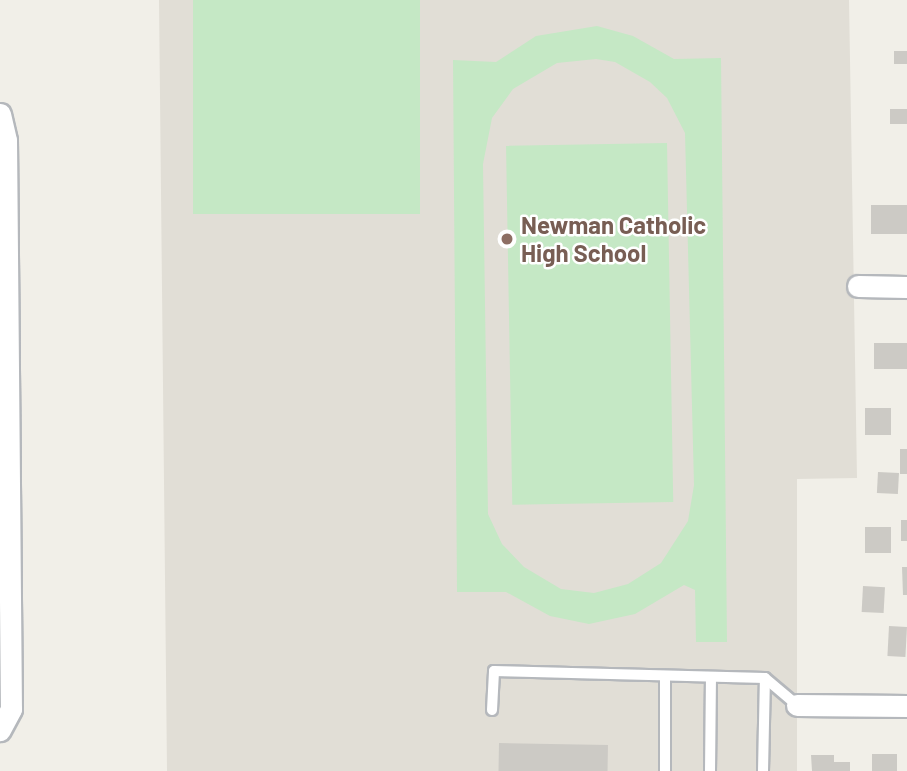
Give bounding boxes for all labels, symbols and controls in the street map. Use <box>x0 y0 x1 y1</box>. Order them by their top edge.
place label: Newman Catholic High School <box>521 211 706 267</box>
marker: Newman Catholic High School <box>499 231 515 247</box>

